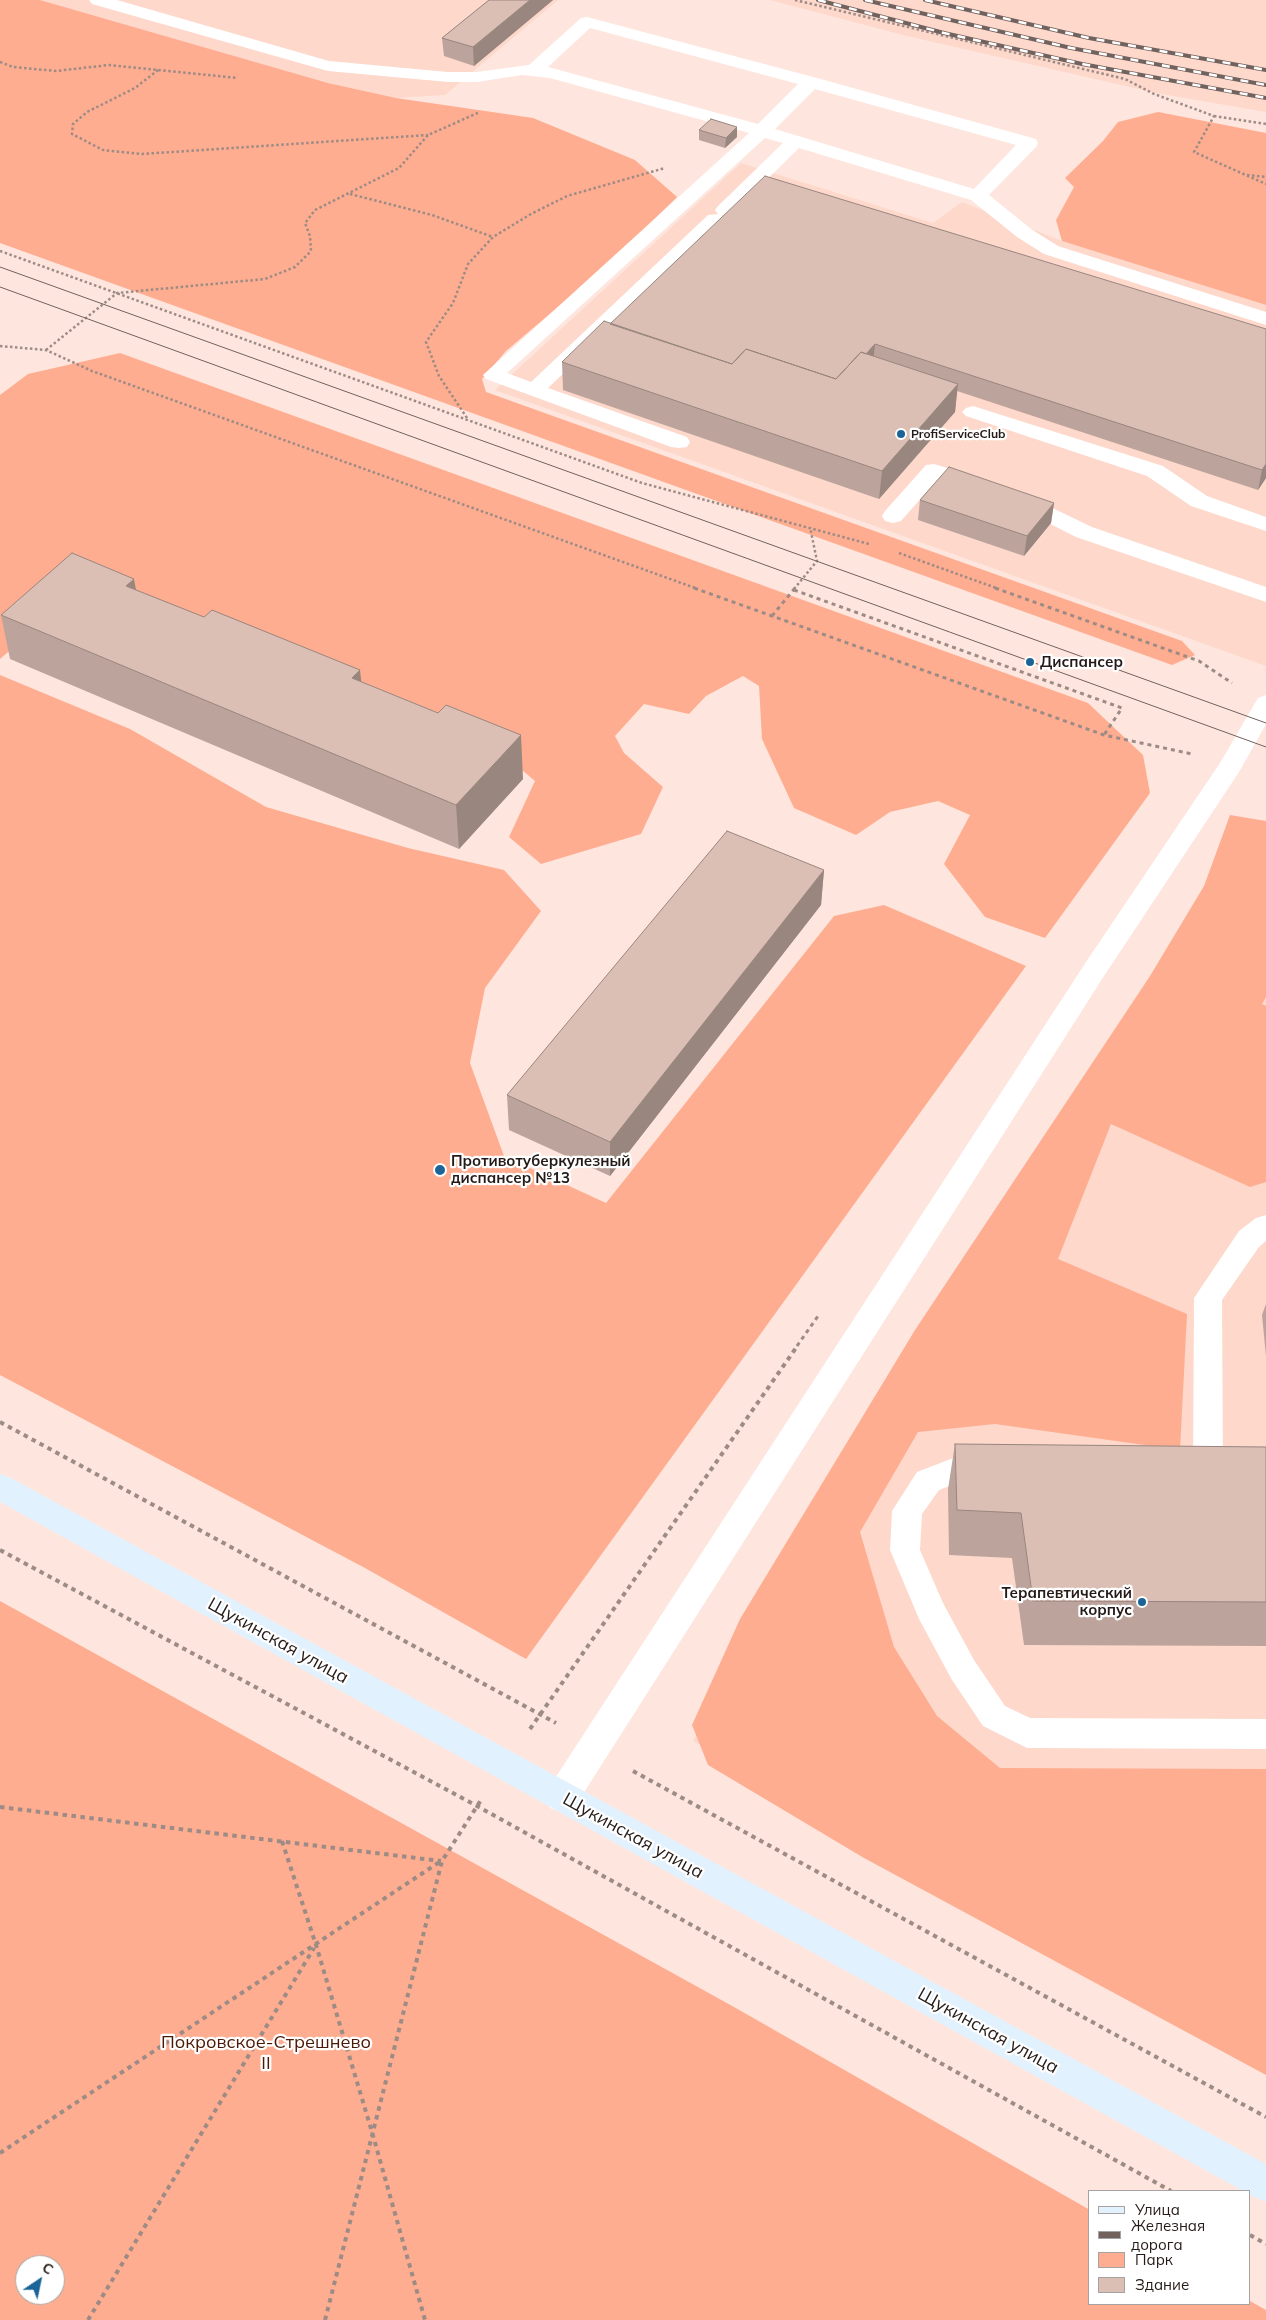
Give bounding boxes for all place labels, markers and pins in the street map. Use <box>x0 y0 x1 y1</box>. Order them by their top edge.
place label: ProfiServiceClub <box>911 427 1006 441</box>
marker: ProfiServiceClub <box>895 428 907 440</box>
place label: Диспансер <box>1040 653 1123 671</box>
marker: Диспансер <box>1024 656 1036 668</box>
place label: Противотуберкулезный диспансер №13 <box>451 1152 630 1187</box>
marker: Противотуберкулезный диспансер №13 <box>433 1163 447 1177</box>
place label: Терапевтический корпус <box>1002 1584 1132 1619</box>
marker: Терапевтический корпус <box>1136 1596 1148 1608</box>

